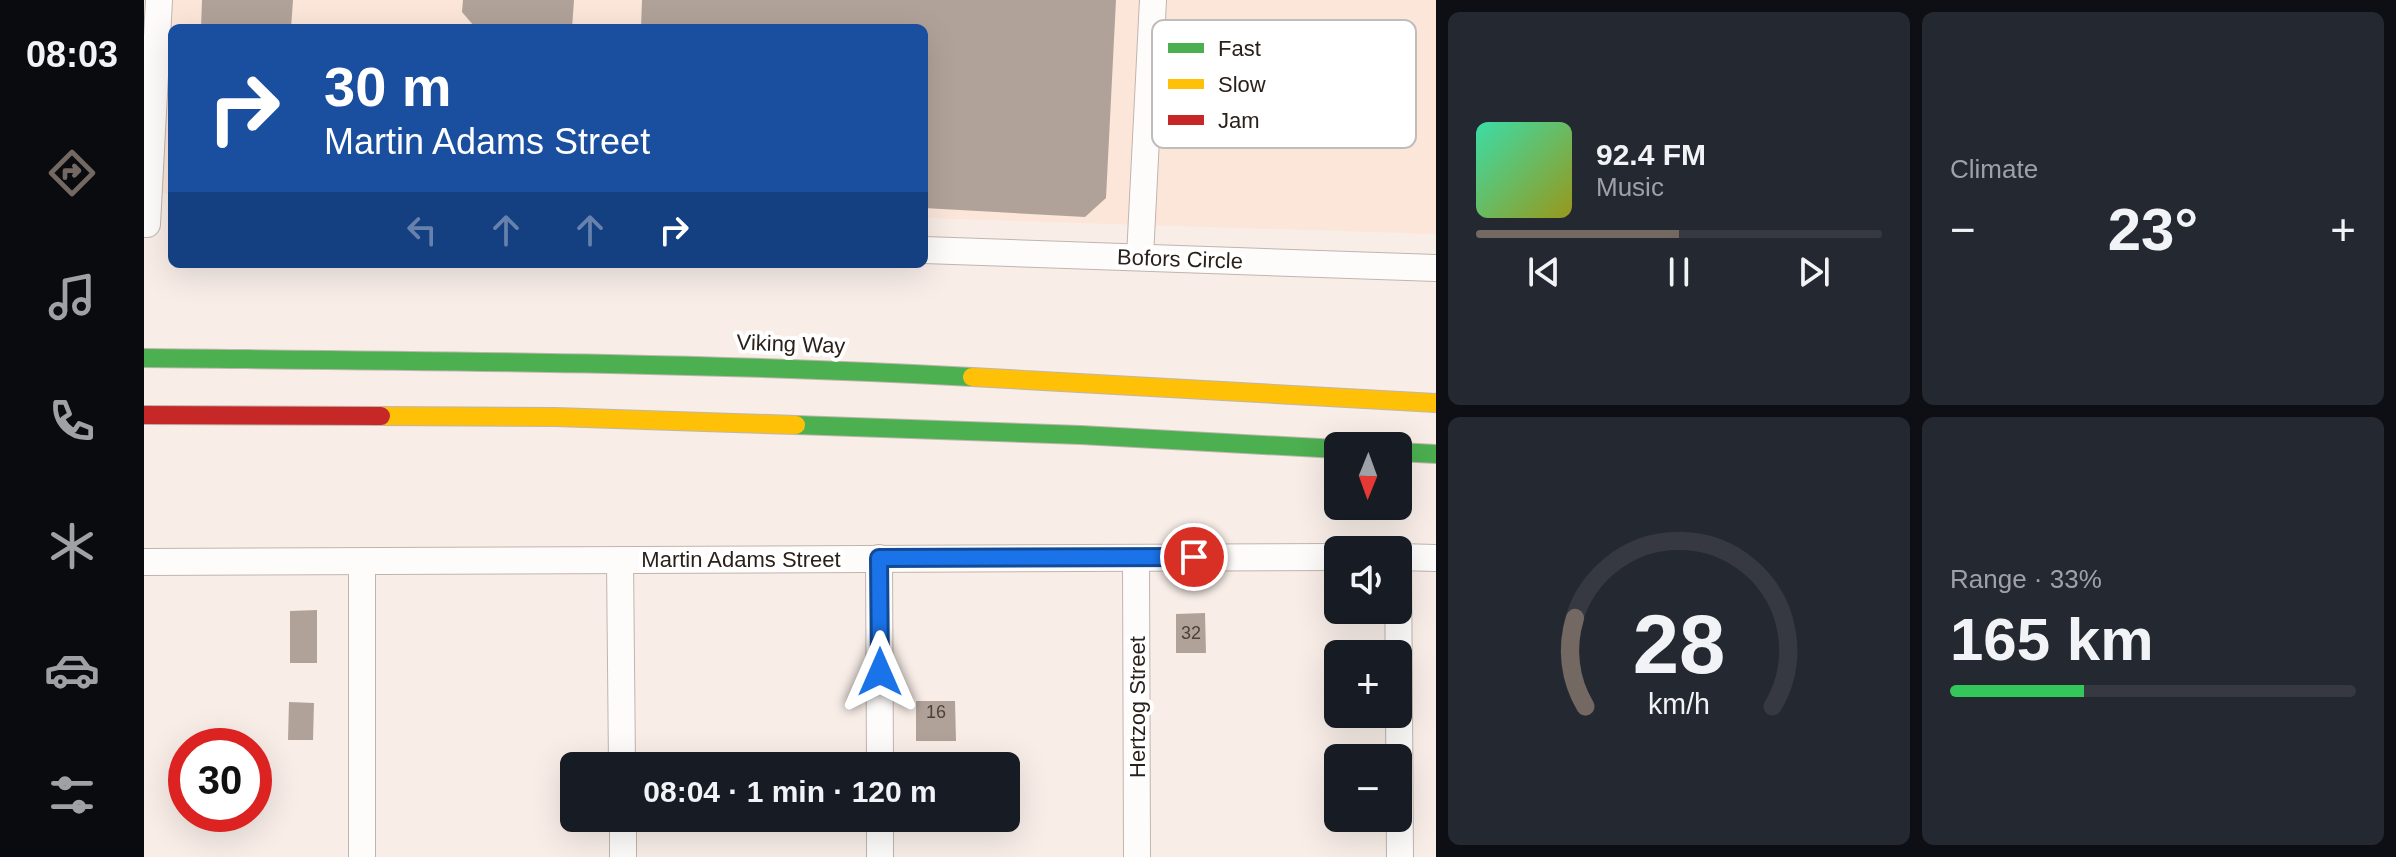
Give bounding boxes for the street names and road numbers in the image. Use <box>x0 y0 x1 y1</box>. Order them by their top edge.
street label: Bofors Circle <box>1117 244 1243 274</box>
street label: Viking Way <box>736 330 846 358</box>
street label: Martin Adams Street <box>641 547 841 572</box>
street label: Hertzog Street <box>1125 636 1150 778</box>

